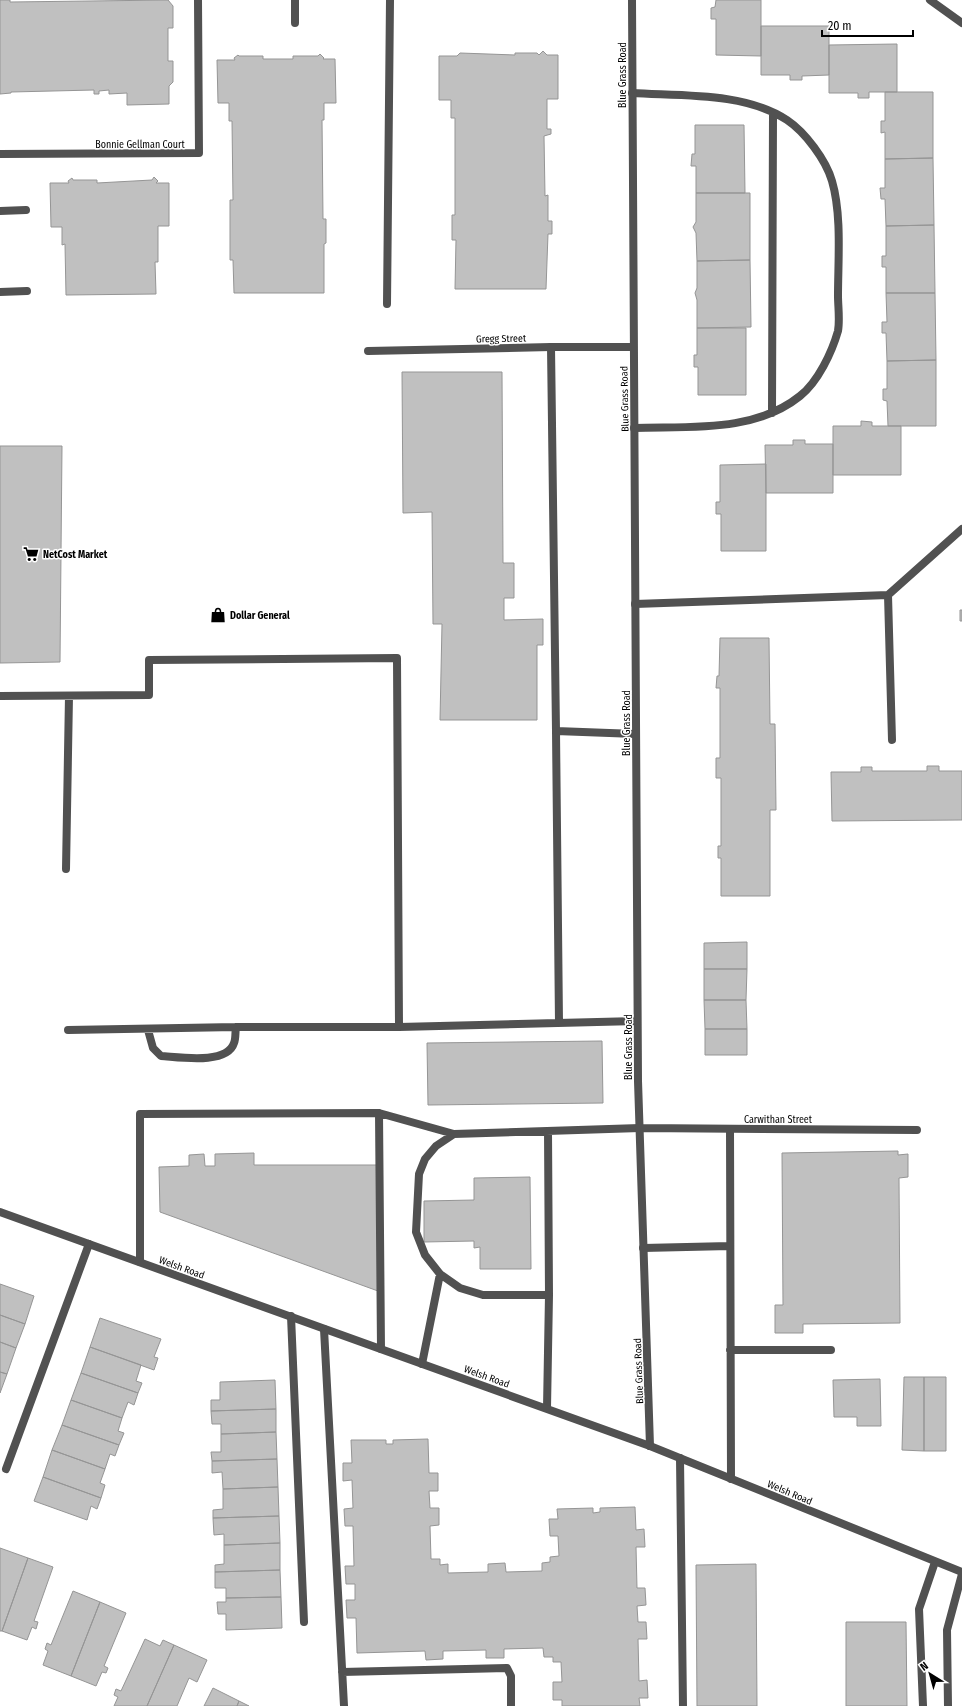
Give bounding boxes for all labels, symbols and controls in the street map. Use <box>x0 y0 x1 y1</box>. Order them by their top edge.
scale bar <box>822 12 913 38</box>
text: 20 m <box>828 19 852 33</box>
street label: Blue Grass Road <box>617 42 629 108</box>
street label: Bonnie Gellman Court <box>95 139 185 151</box>
street label: Gregg Street <box>476 333 527 345</box>
street label: Blue Grass Road <box>618 366 632 432</box>
supermarket icon: NetCost Market <box>22 545 40 563</box>
place label: NetCost Market <box>43 549 108 561</box>
shop icon: Dollar General <box>209 606 227 624</box>
place label: Dollar General <box>230 610 290 622</box>
street label: Blue Grass Road <box>621 690 633 756</box>
street label: Blue Grass Road <box>623 1014 635 1080</box>
street label: Carwithan Street <box>744 1114 813 1126</box>
street label: Welsh Road <box>157 1254 206 1282</box>
street label: Blue Grass Road <box>632 1338 646 1404</box>
street label: Welsh Road <box>462 1363 511 1391</box>
street label: Welsh Road <box>765 1478 814 1508</box>
north arrow <box>910 1654 950 1694</box>
text: N <box>918 1659 931 1674</box>

